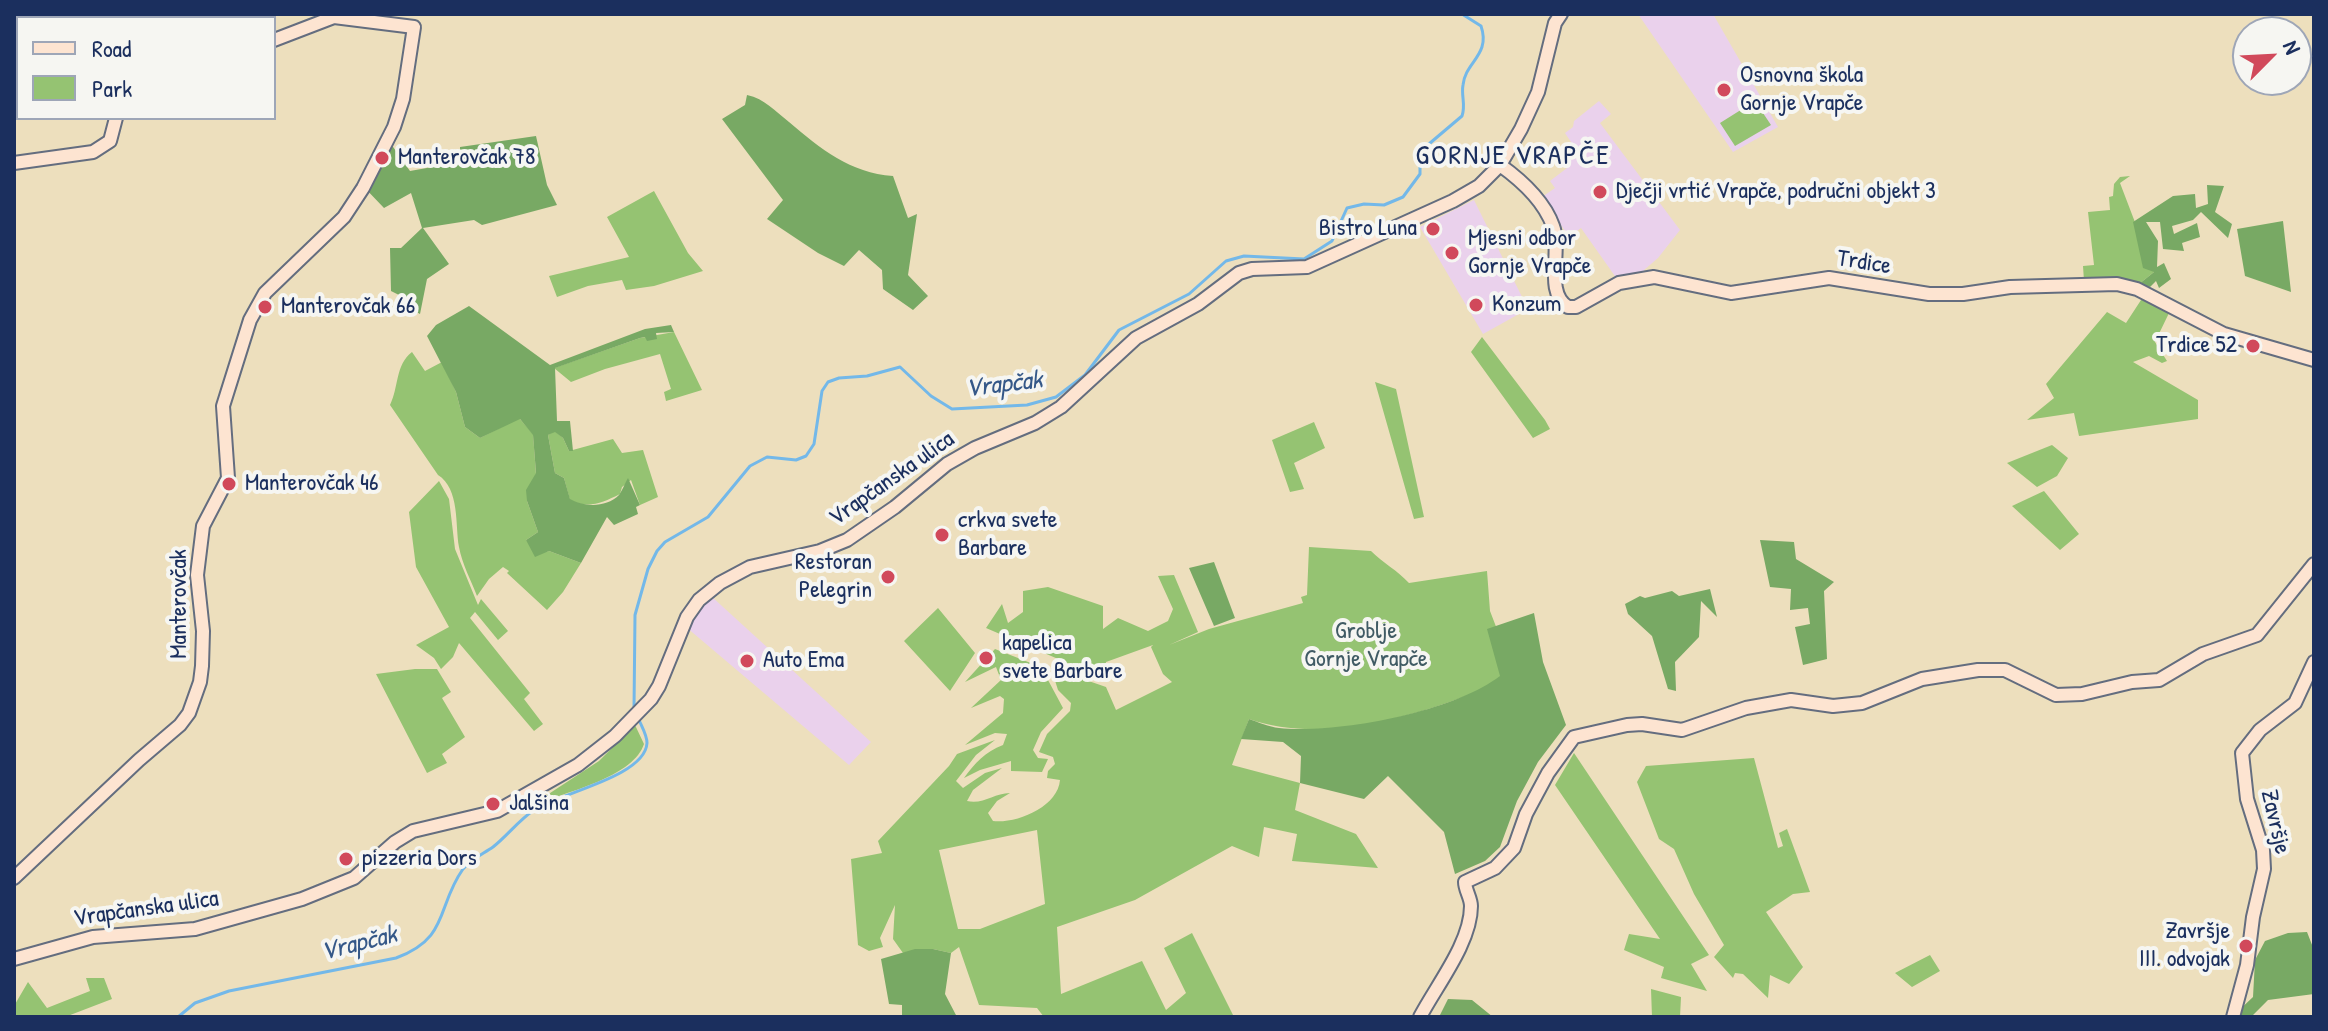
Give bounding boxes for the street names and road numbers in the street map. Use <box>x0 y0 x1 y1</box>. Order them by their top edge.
street label: Trdice <box>1835 245 1893 281</box>
street label: Vrapčanska ulica <box>824 425 960 533</box>
street label: Manterovčak <box>166 549 194 659</box>
street label: Završje <box>2254 787 2296 857</box>
street label: Vrapčanska ulica <box>72 885 220 933</box>

